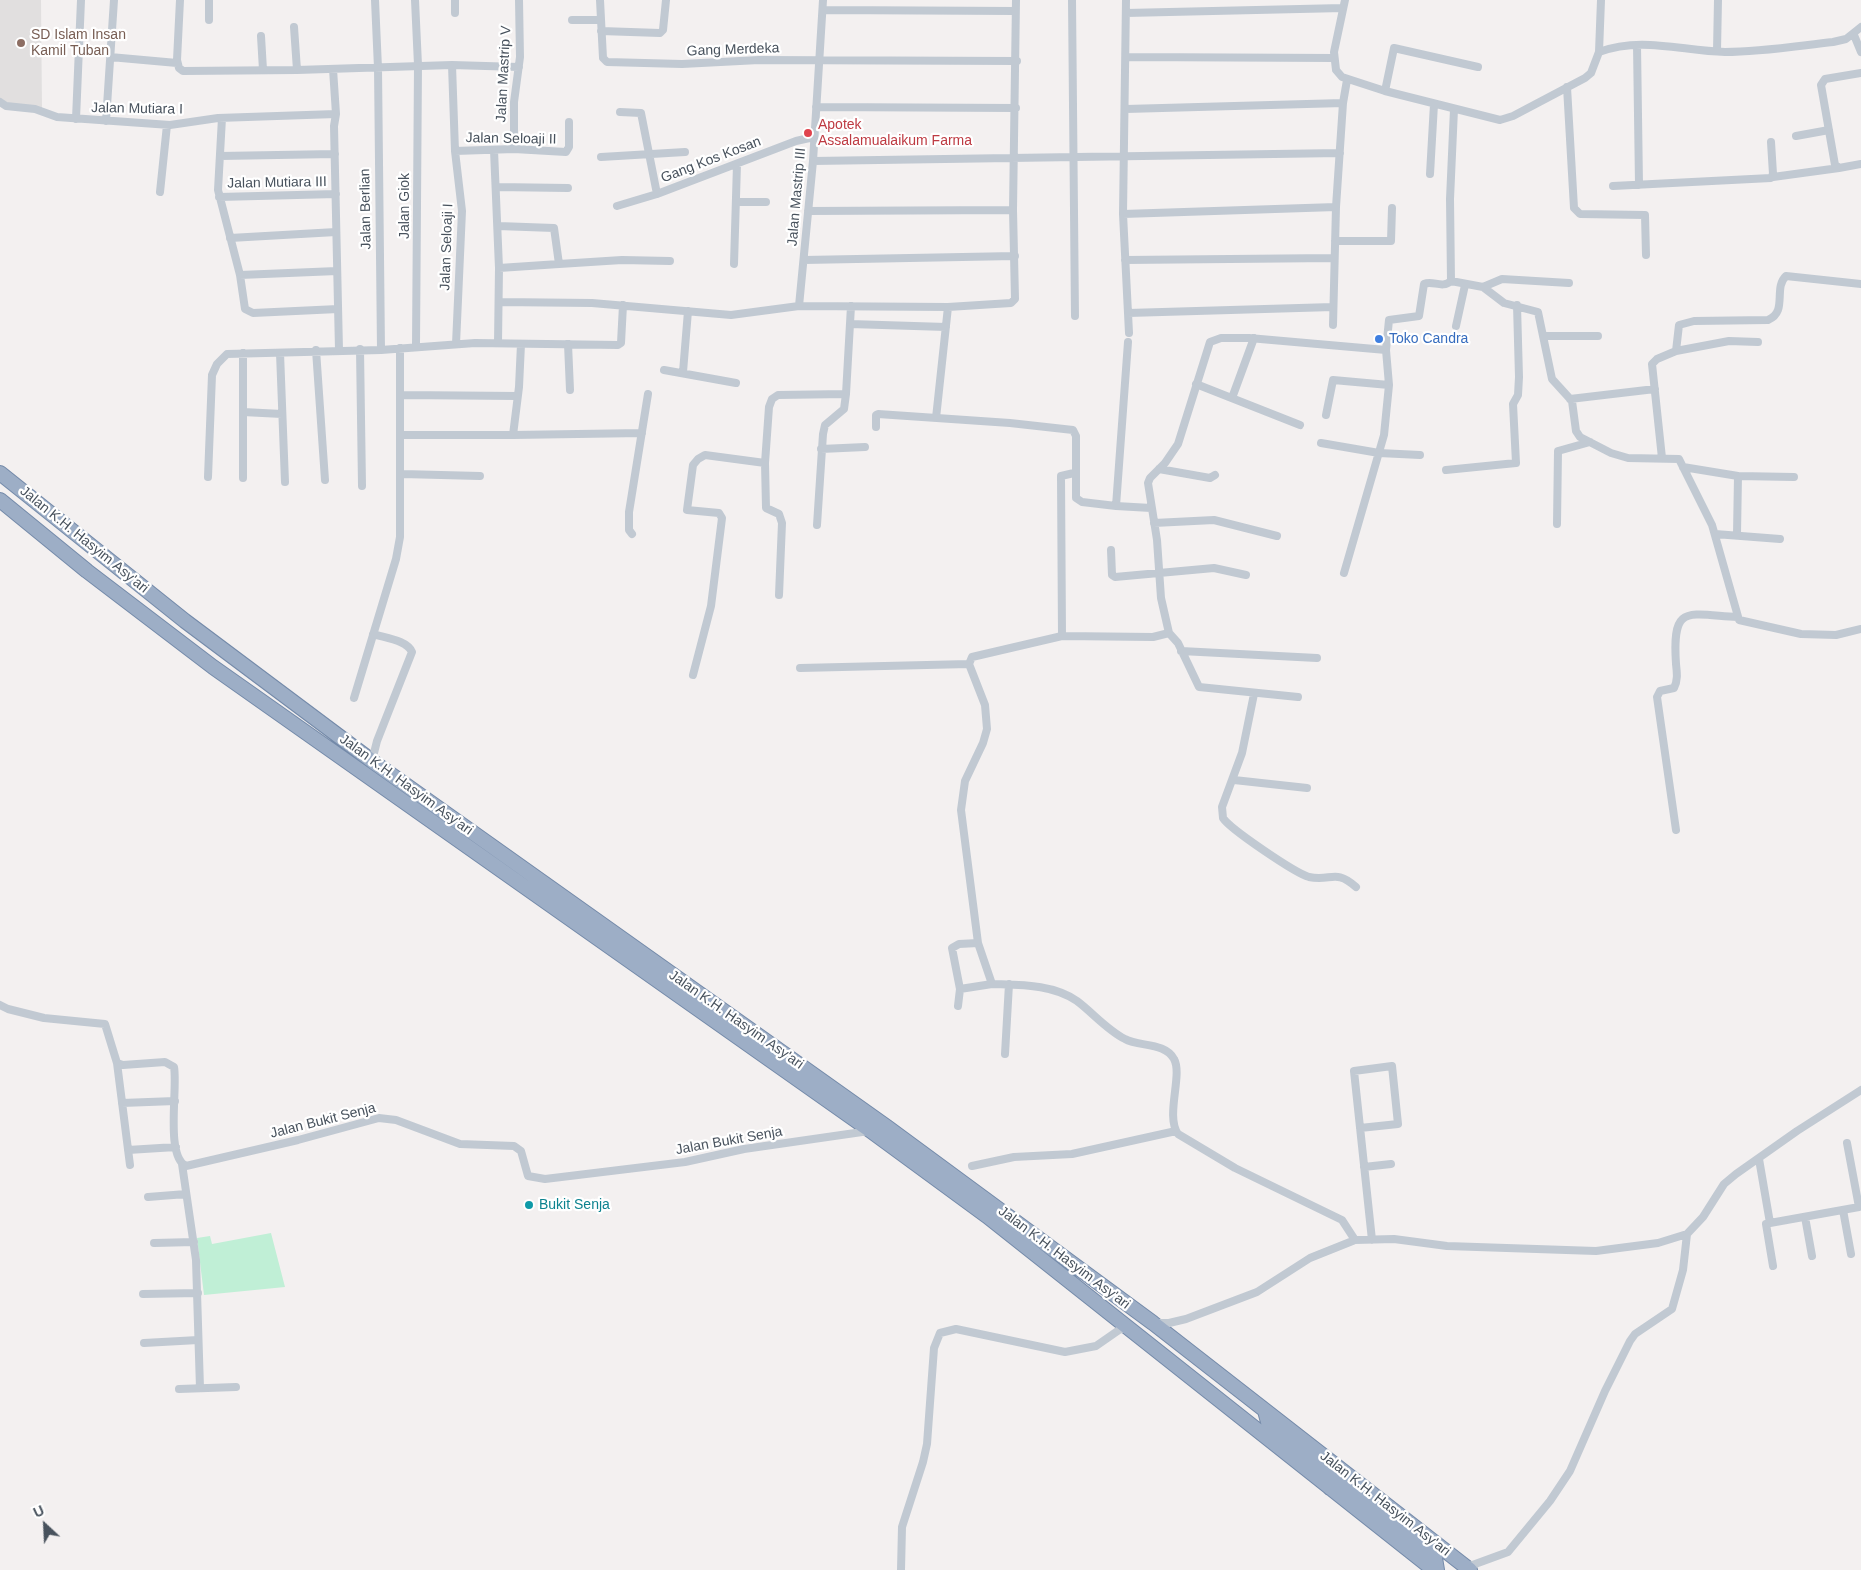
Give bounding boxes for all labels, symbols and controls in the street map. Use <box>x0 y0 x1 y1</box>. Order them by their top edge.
street label: Jalan Mastrip V <box>493 25 515 123</box>
place label: SD Islam Insan Kamil Tuban <box>31 27 126 59</box>
marker: SD Islam Insan Kamil Tuban <box>15 37 27 49</box>
street label: Gang Merdeka <box>686 40 780 60</box>
street label: Jalan Mutiara I <box>91 100 183 118</box>
place label: Apotek Assalamualaikum Farma <box>818 117 972 150</box>
marker: Apotek Assalamualaikum Farma <box>802 127 814 139</box>
street label: Jalan Seloaji II <box>465 130 557 148</box>
street label: Gang Kos Kosan <box>659 133 763 187</box>
street label: Jalan Mastrip III <box>784 147 810 247</box>
street label: Jalan Berlian <box>357 168 375 250</box>
street label: Jalan Giok <box>397 173 413 239</box>
street label: Jalan Mutiara III <box>227 174 327 192</box>
street label: Jalan Seloaji I <box>437 203 457 291</box>
place label: Toko Candra <box>1389 331 1468 347</box>
marker: Toko Candra <box>1373 333 1385 345</box>
street label: Jalan K.H. Hasyim Asy'ari <box>16 483 152 597</box>
street label: Jalan K.H. Hasyim Asy'ari <box>336 731 476 839</box>
street label: Jalan K.H. Hasyim Asy'ari <box>665 967 807 1073</box>
street label: Jalan Bukit Senja <box>268 1100 378 1142</box>
street label: Jalan Bukit Senja <box>674 1123 784 1159</box>
place label: Bukit Senja <box>539 1197 610 1213</box>
marker: Bukit Senja <box>523 1199 535 1211</box>
street label: Jalan K.H. Hasyim Asy'ari <box>995 1203 1133 1313</box>
street label: Jalan K.H. Hasyim Asy'ari <box>1317 1448 1453 1560</box>
north arrow <box>20 1500 70 1550</box>
text: U <box>31 1502 47 1521</box>

